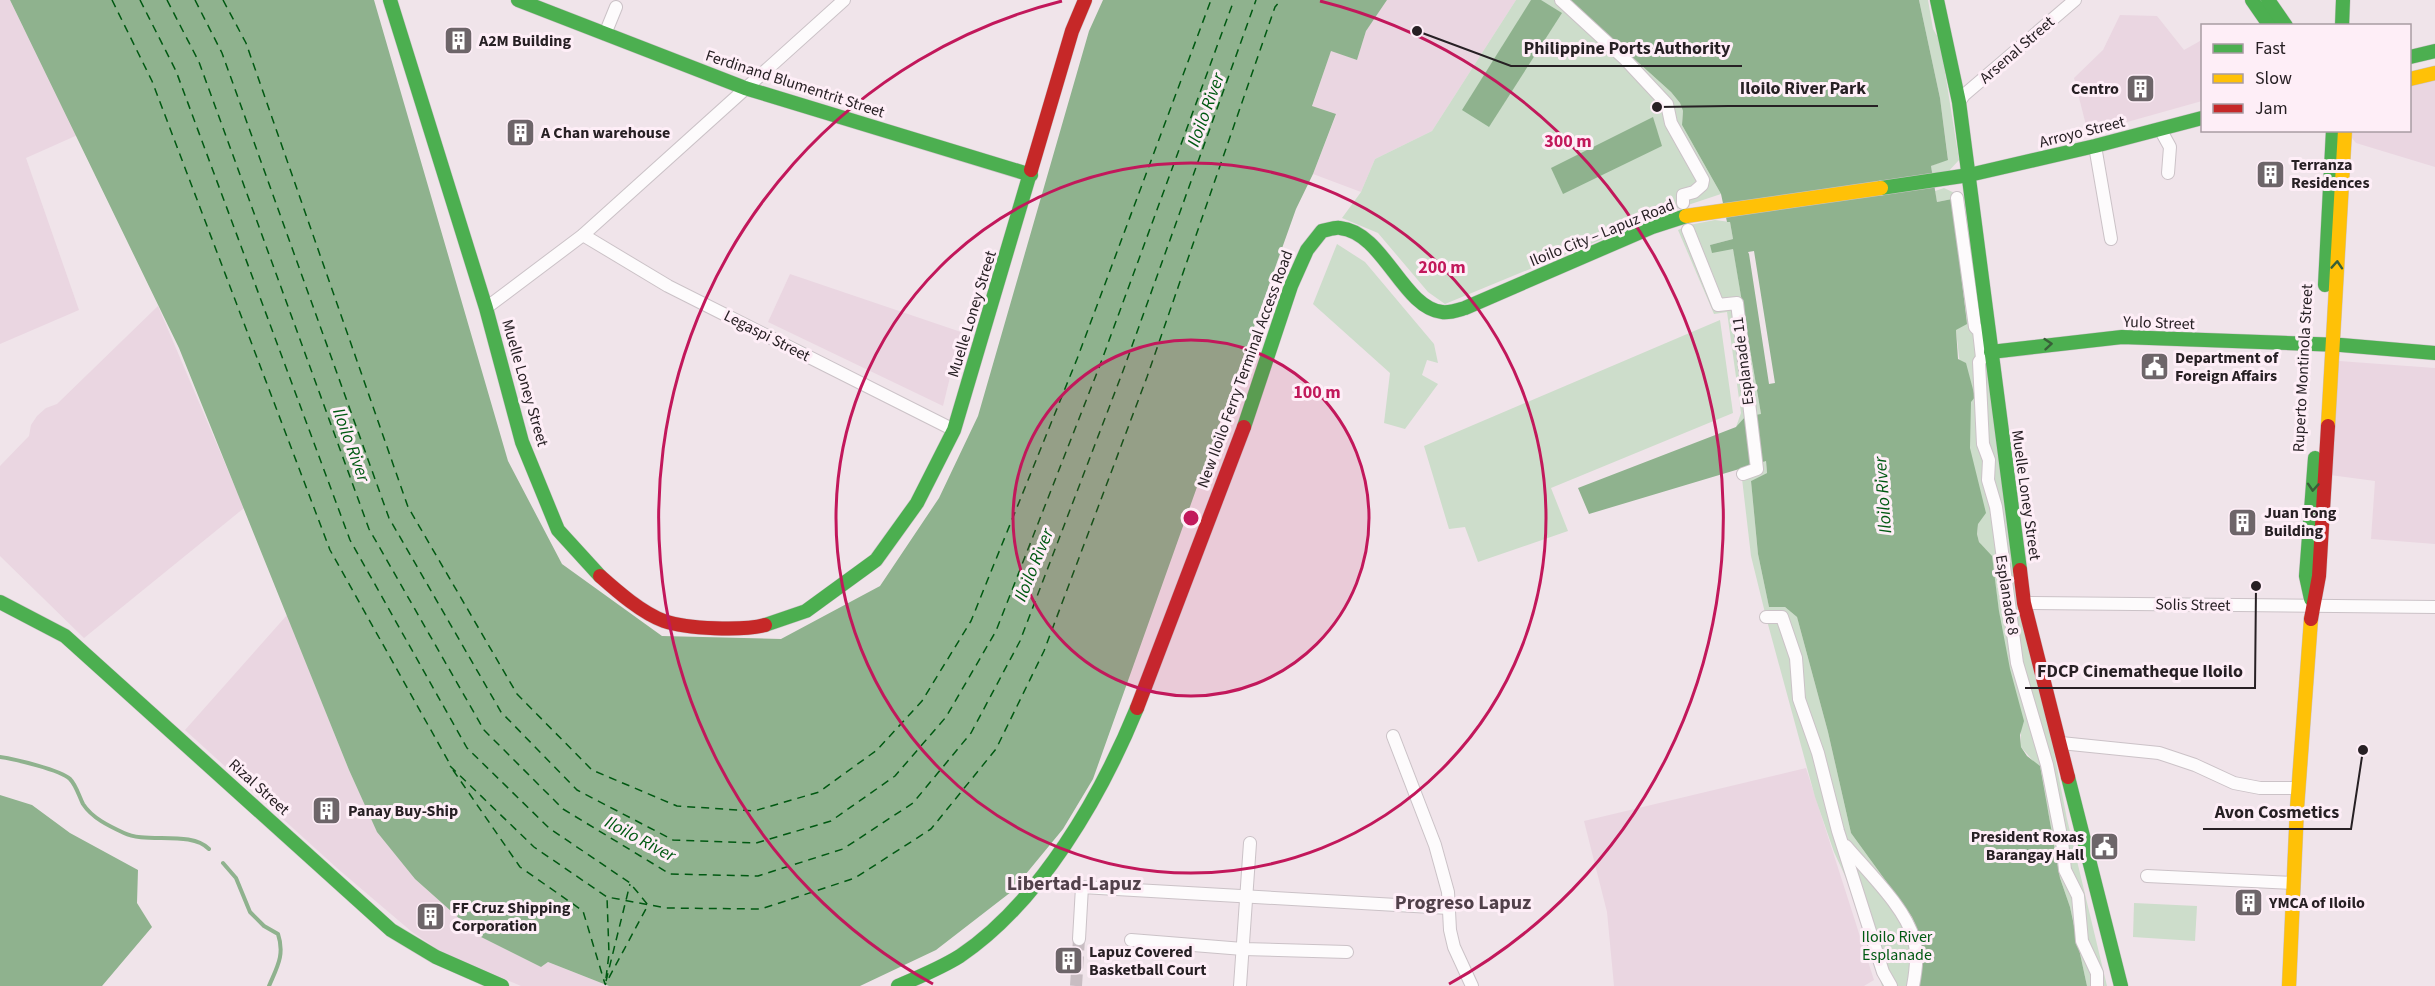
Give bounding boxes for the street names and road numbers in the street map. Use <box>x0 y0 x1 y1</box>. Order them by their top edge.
street label: Arsenal Street <box>1975 11 2060 89</box>
street label: Ferdinand Blumentrit Street <box>703 45 888 124</box>
street label: Arroyo Street <box>2037 111 2128 153</box>
street label: Iloilo City – Lapuz Road <box>1526 194 1678 272</box>
street label: Muelle Loney Street <box>942 247 1002 380</box>
street label: New Iloilo Ferry Terminal Access Road <box>1192 247 1298 491</box>
street label: Ruperto Montinola Street <box>2288 283 2318 453</box>
street label: Legaspi Street <box>720 305 814 367</box>
street label: Yulo Street <box>2122 311 2196 335</box>
street label: Esplanade 11 <box>1727 316 1759 406</box>
street label: Muelle Loney Street <box>496 317 554 450</box>
street label: Muelle Loney Street <box>2006 428 2046 562</box>
street label: Esplanade 8 <box>1990 553 2024 637</box>
street label: Solis Street <box>2155 593 2231 617</box>
street label: Rizal Street <box>224 754 295 821</box>

